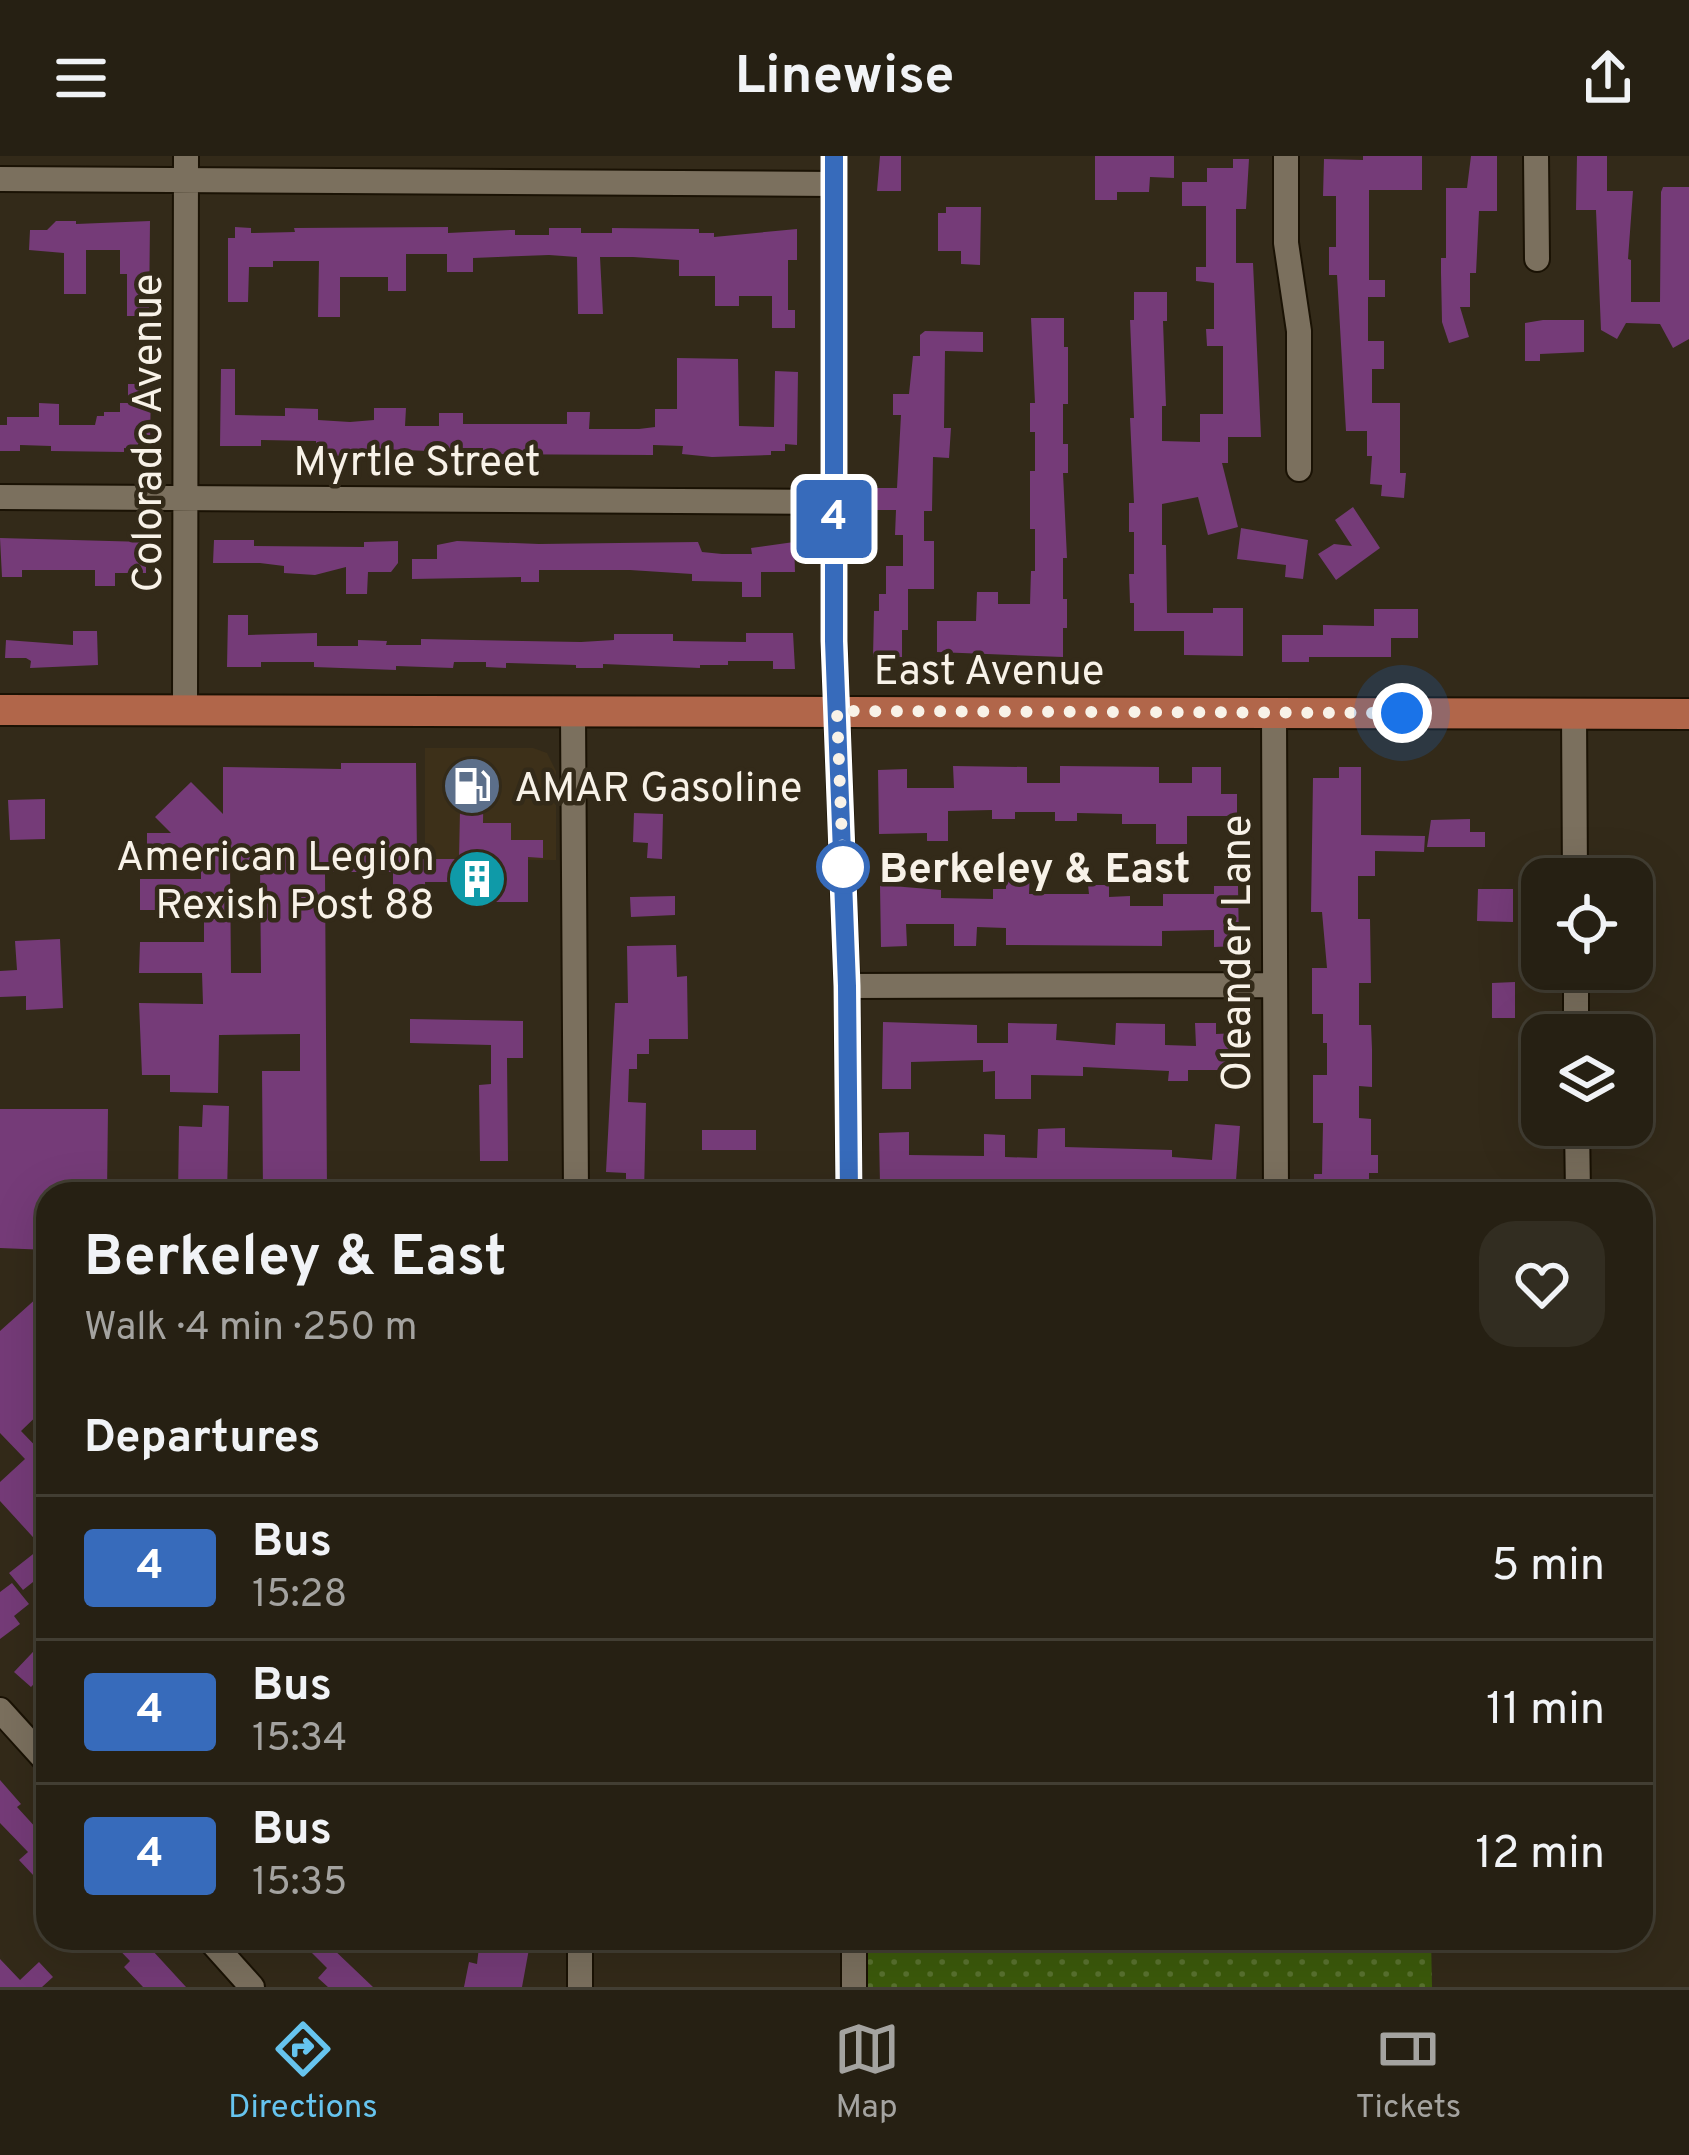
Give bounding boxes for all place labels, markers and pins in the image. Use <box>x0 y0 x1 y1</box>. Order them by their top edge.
fuel station icon: AMAR Gasoline <box>441 755 503 817</box>
place label: AMAR Gasoline <box>514 764 802 817</box>
place label: American Legion Rexish Post 88 <box>116 833 435 934</box>
marker: Berkeley & East <box>818 842 868 892</box>
place label: Berkeley & East <box>879 845 1190 898</box>
building icon: American Legion Rexish Post 88 <box>446 848 508 910</box>

